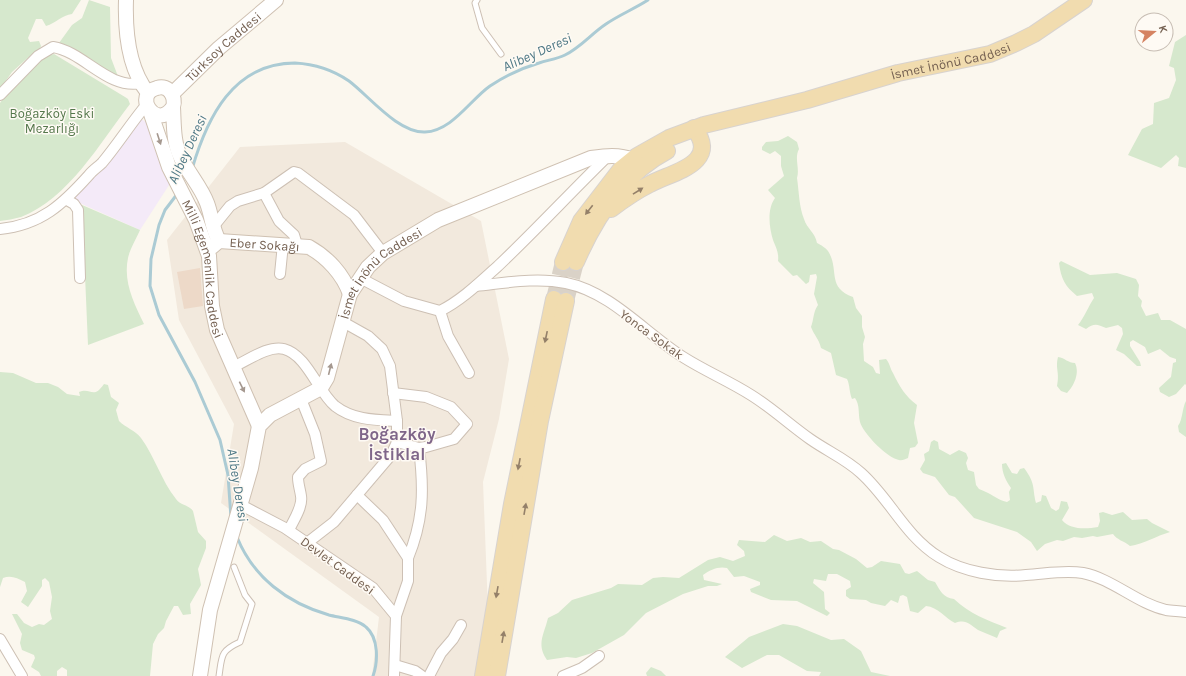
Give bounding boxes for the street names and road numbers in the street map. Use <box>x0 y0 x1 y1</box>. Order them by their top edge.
street label: Türksoy Caddesi <box>183 9 264 85</box>
street label: İsmet İnönü Caddesi <box>889 39 1013 83</box>
street label: Milli Egemenlik Caddesi <box>179 197 227 341</box>
street label: İsmet İnönü Caddesi <box>336 224 425 321</box>
street label: Eber Sokağı <box>229 235 300 254</box>
street label: Yonca Sokak <box>617 306 686 363</box>
street label: Devlet Caddesi <box>298 533 378 597</box>

